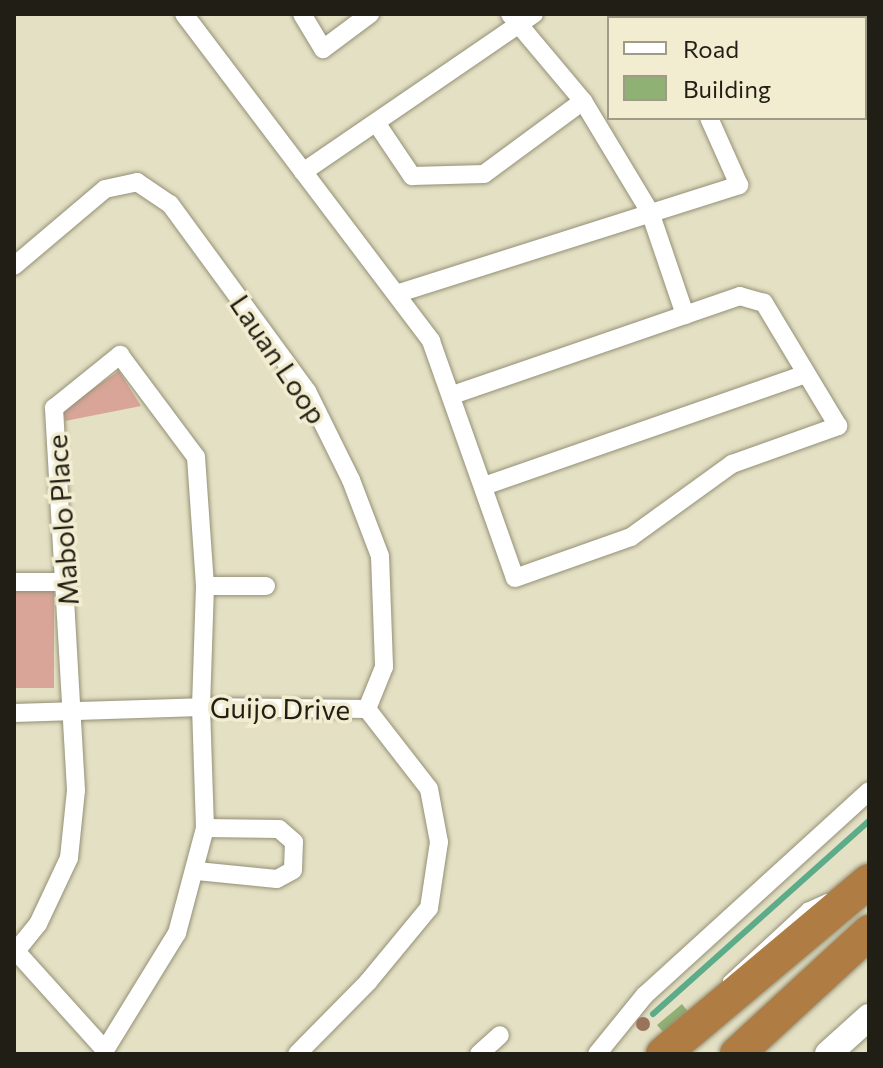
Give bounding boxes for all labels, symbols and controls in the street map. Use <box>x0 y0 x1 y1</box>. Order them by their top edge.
legend <box>607 16 867 120</box>
text: Road <box>683 34 739 63</box>
text: Building <box>683 74 771 103</box>
street label: Lauan Loop <box>224 288 334 430</box>
street label: Mabolo Place <box>39 433 85 607</box>
street label: Guijo Drive <box>210 690 350 726</box>

